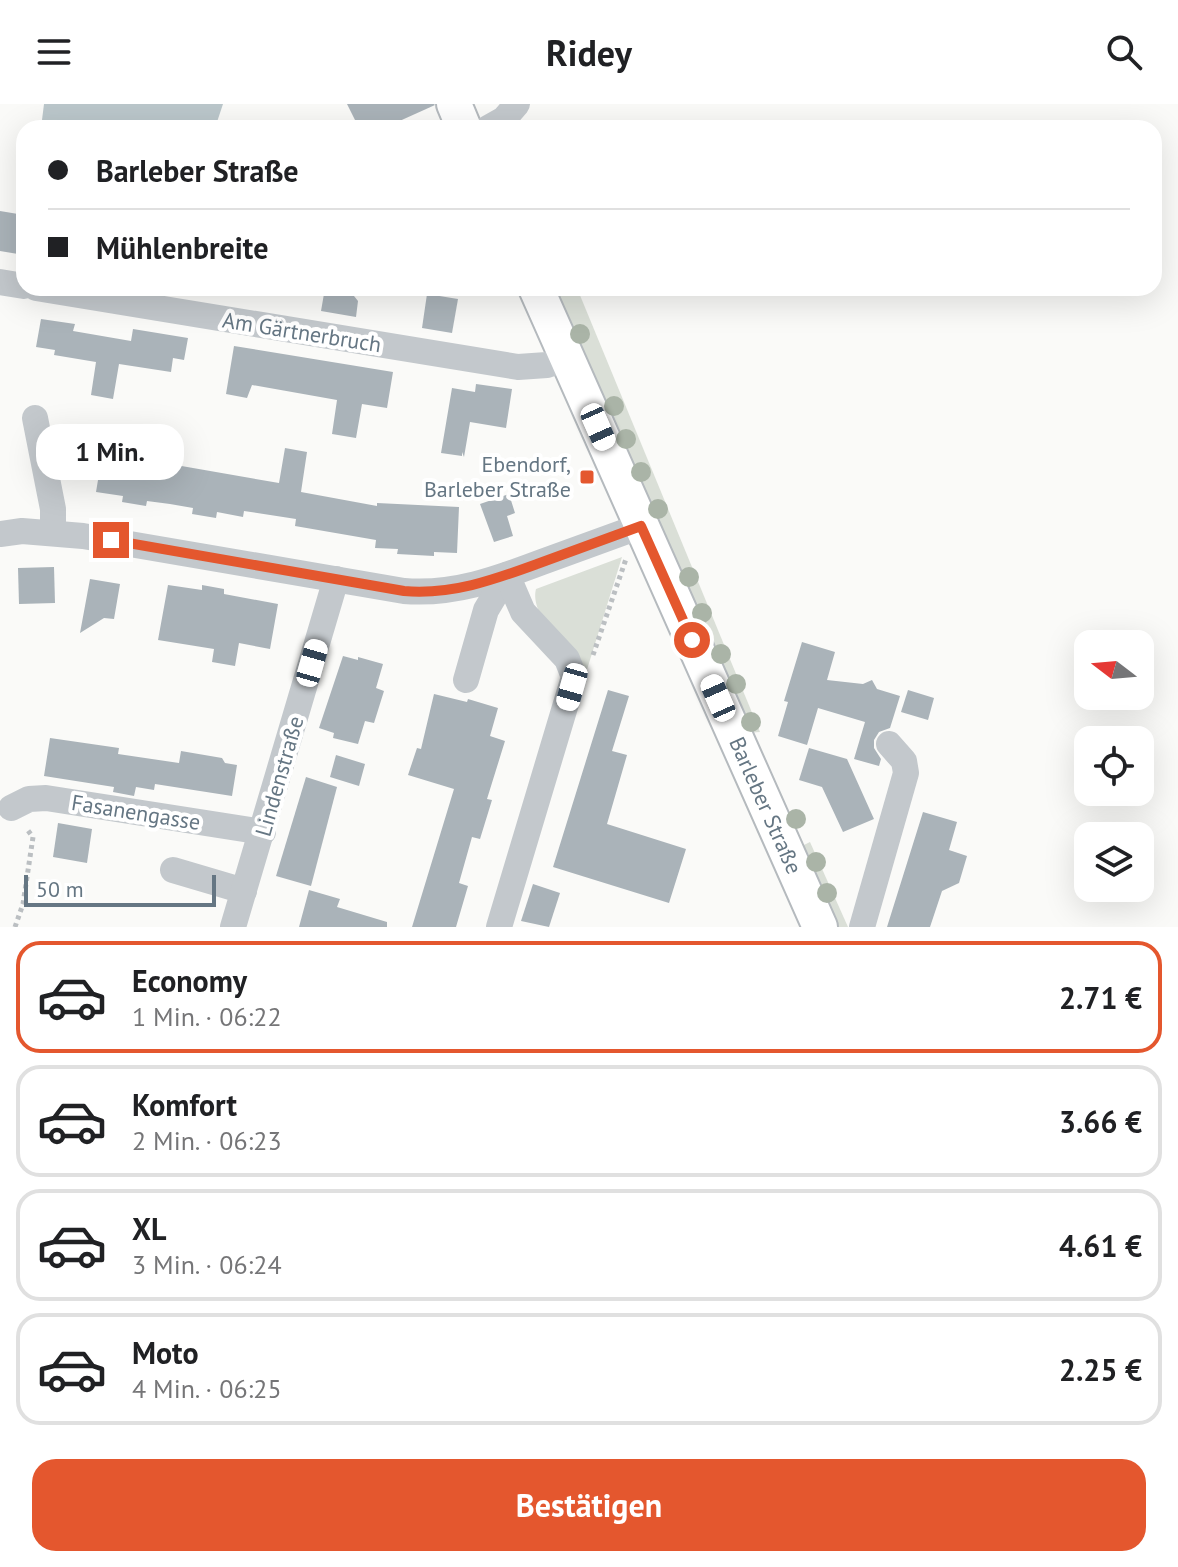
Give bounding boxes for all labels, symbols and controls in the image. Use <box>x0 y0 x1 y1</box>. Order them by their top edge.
text: Ridey <box>546 29 632 76</box>
icon: menu <box>32 30 76 74</box>
icon: search <box>1102 30 1146 74</box>
text: Barleber Straße <box>96 151 299 190</box>
text: Mühlenbreite <box>96 228 268 267</box>
street label: Am Gärtnerbruch <box>221 306 383 358</box>
car <box>577 400 619 454</box>
callout: 1 Min. <box>37 424 185 480</box>
text: 1 Min. <box>75 435 145 468</box>
place label: Ebendorf, Barleber Straße <box>424 450 571 503</box>
marker: Ebendorf, Barleber Straße <box>578 468 596 486</box>
route end <box>93 522 129 558</box>
route start <box>674 622 710 658</box>
north arrow <box>1074 630 1154 710</box>
map controls <box>1074 630 1154 902</box>
car <box>294 637 330 689</box>
car <box>554 661 590 713</box>
car <box>697 671 739 725</box>
street label: Lindenstraße <box>248 713 310 839</box>
button: locate <box>1074 726 1154 806</box>
street label: Barleber Straße <box>723 732 809 878</box>
street label: Fasanengasse <box>70 788 202 836</box>
button: layers <box>1074 822 1154 902</box>
scale bar <box>24 871 216 907</box>
text: 50 m <box>36 875 84 903</box>
icon: car <box>36 961 108 1033</box>
text: Economy <box>132 961 247 1000</box>
text: 2.71 € <box>1059 978 1142 1017</box>
text: 1 Min. · 06:22 <box>132 1000 282 1033</box>
icon: car <box>36 1085 108 1157</box>
text: Komfort <box>132 1085 237 1124</box>
text: 3.66 € <box>1059 1102 1142 1141</box>
text: 2 Min. · 06:23 <box>132 1124 282 1157</box>
icon: car <box>36 1209 108 1281</box>
text: XL <box>132 1209 166 1248</box>
text: 4.61 € <box>1059 1226 1142 1265</box>
text: 3 Min. · 06:24 <box>132 1248 282 1281</box>
icon: car <box>36 1333 108 1405</box>
text: Moto <box>132 1333 199 1372</box>
text: 2.25 € <box>1059 1350 1142 1389</box>
text: 4 Min. · 06:25 <box>132 1372 282 1405</box>
button: Bestätigen <box>32 1459 1146 1551</box>

